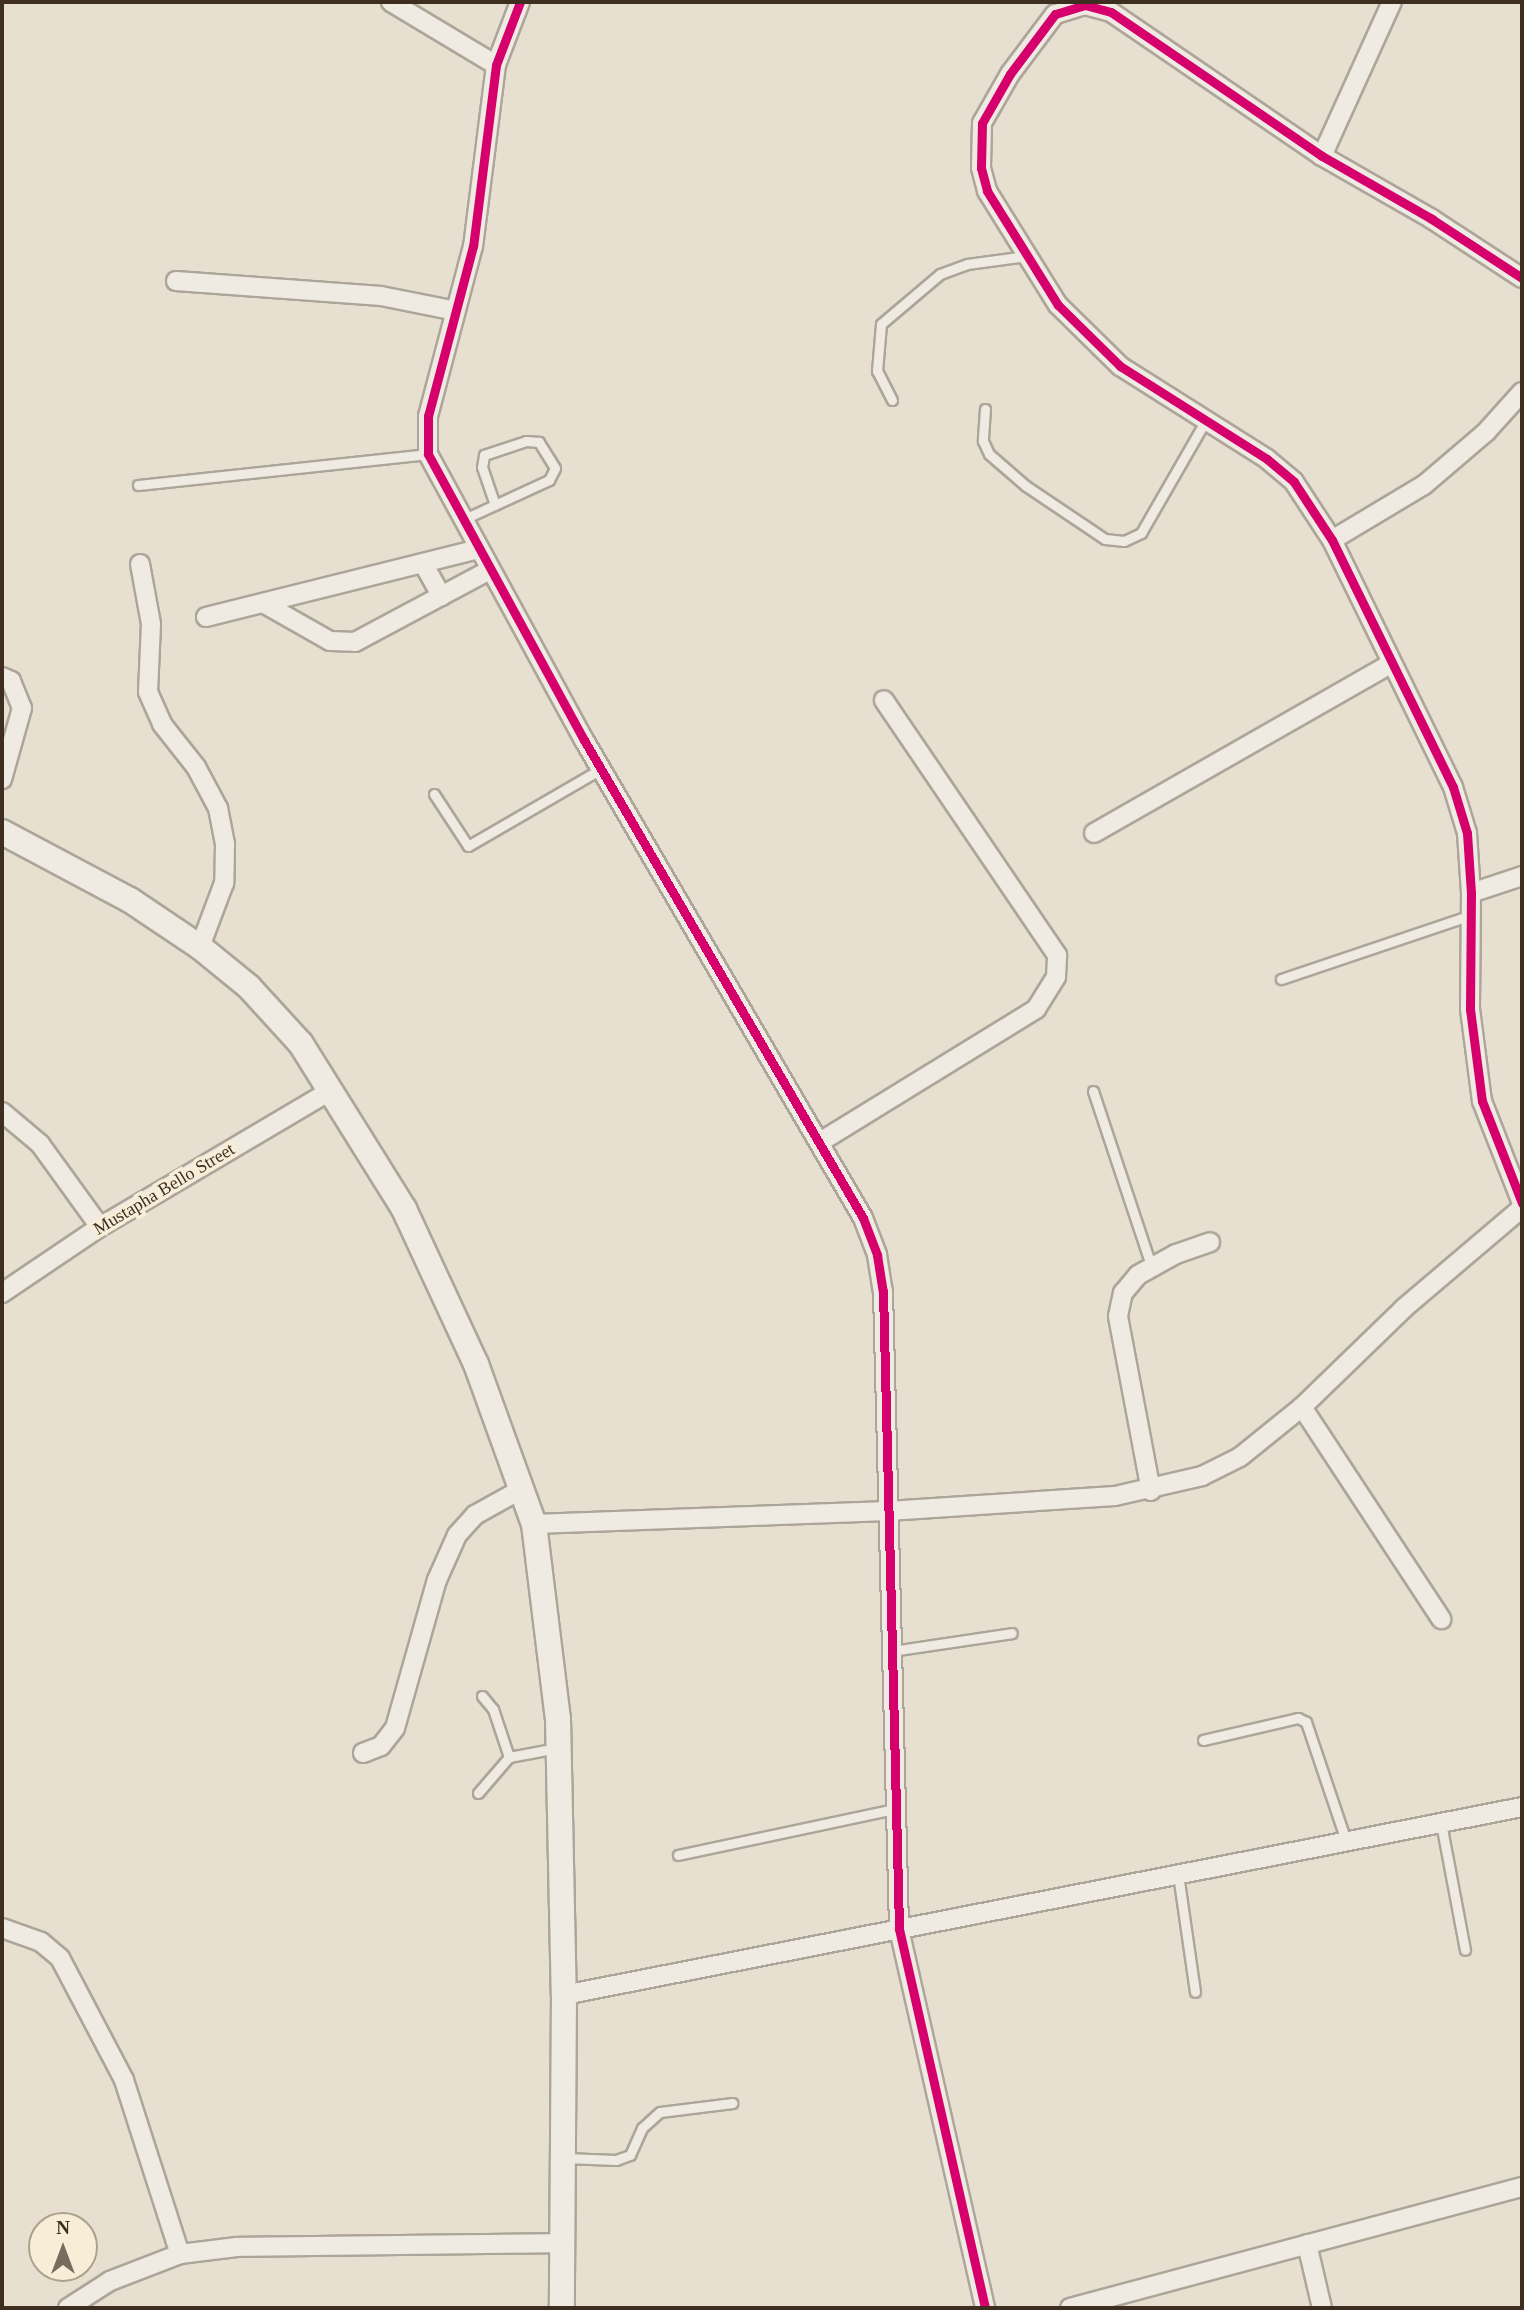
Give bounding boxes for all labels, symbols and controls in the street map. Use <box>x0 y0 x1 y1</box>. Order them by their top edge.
street label: Mustapha Bello Street <box>89 1138 239 1240</box>
north arrow <box>28 2212 98 2282</box>
text: N <box>56 2217 70 2238</box>

